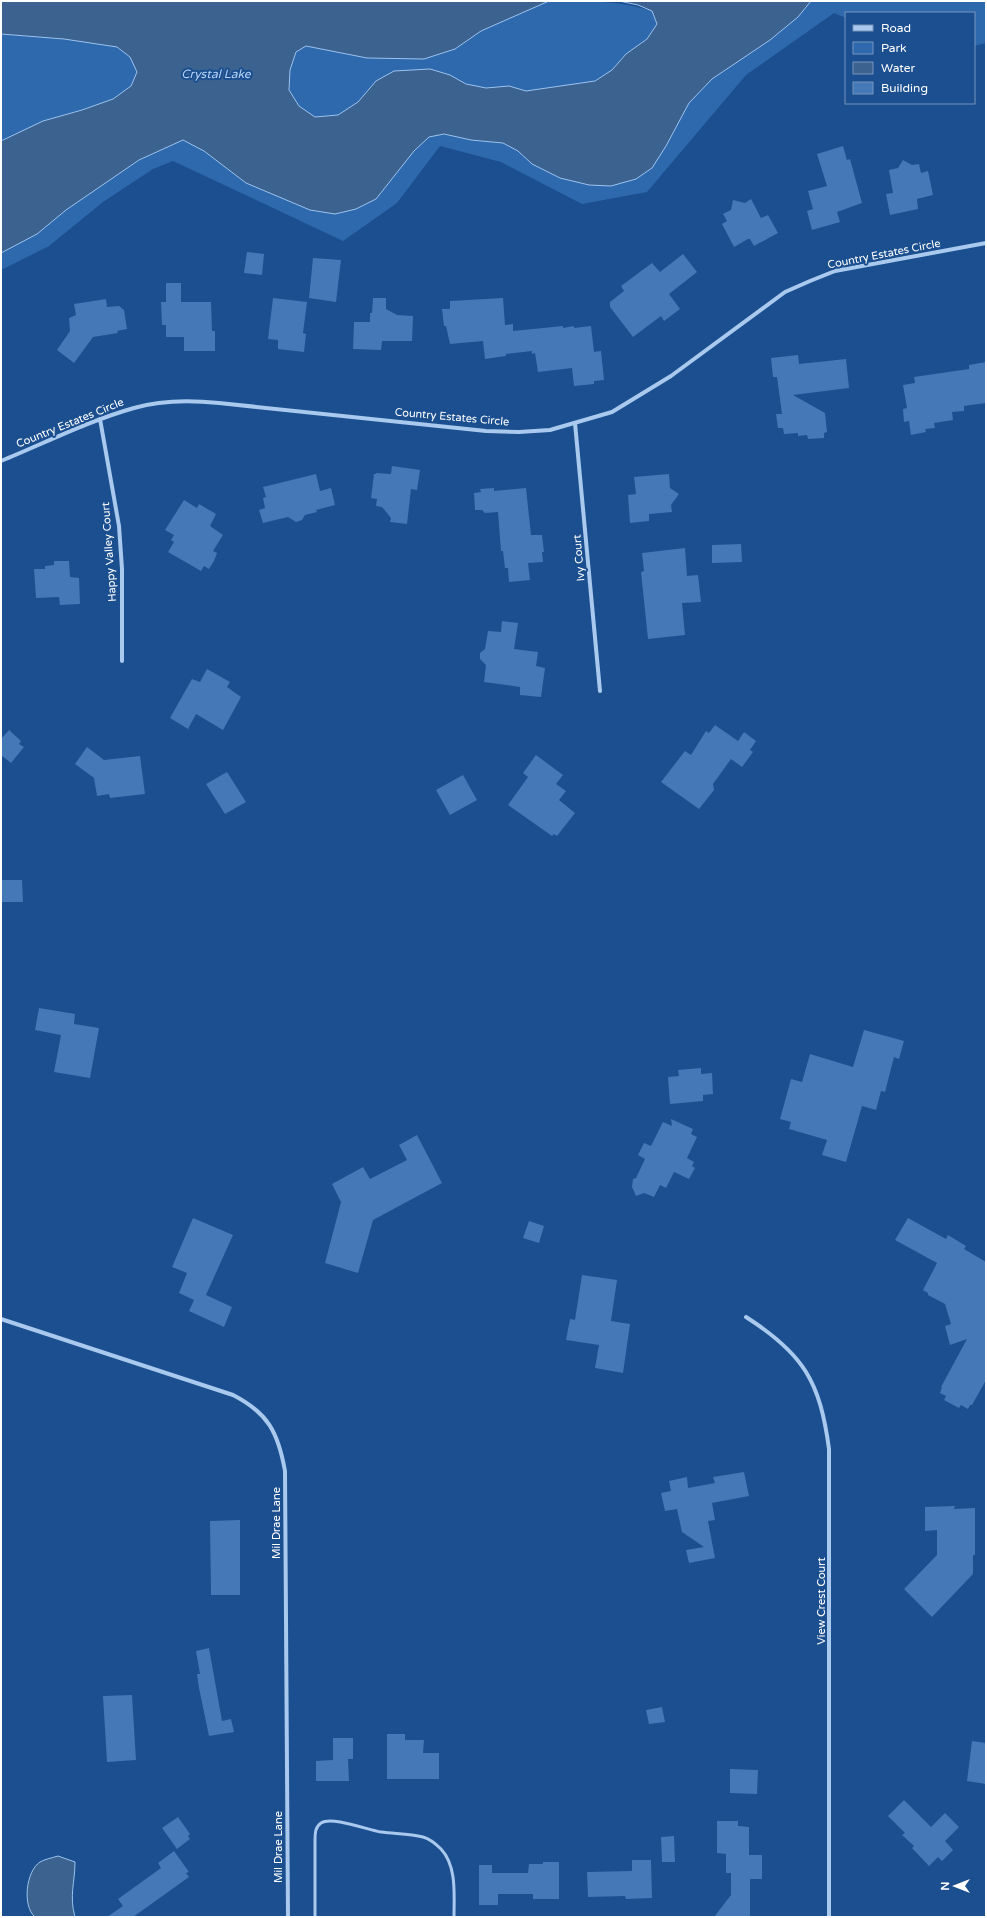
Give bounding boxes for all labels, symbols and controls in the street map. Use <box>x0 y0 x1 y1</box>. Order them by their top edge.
legend <box>845 12 975 104</box>
text: Road <box>881 21 911 35</box>
text: Park <box>881 41 907 55</box>
text: Water <box>881 61 916 75</box>
water label: Crystal Lake <box>181 67 252 81</box>
text: Building <box>881 81 928 95</box>
street label: Country Estates Circle <box>826 237 942 271</box>
street label: Country Estates Circle <box>14 395 126 451</box>
street label: Country Estates Circle <box>394 406 510 428</box>
street label: Happy Valley Court <box>99 502 119 602</box>
street label: Ivy Court <box>570 534 588 582</box>
street label: Mil Drae Lane <box>270 1487 283 1559</box>
street label: View Crest Court <box>815 1557 828 1645</box>
street label: Mil Drae Lane <box>272 1811 285 1883</box>
north arrow <box>935 1866 975 1906</box>
text: N <box>939 1882 952 1890</box>

